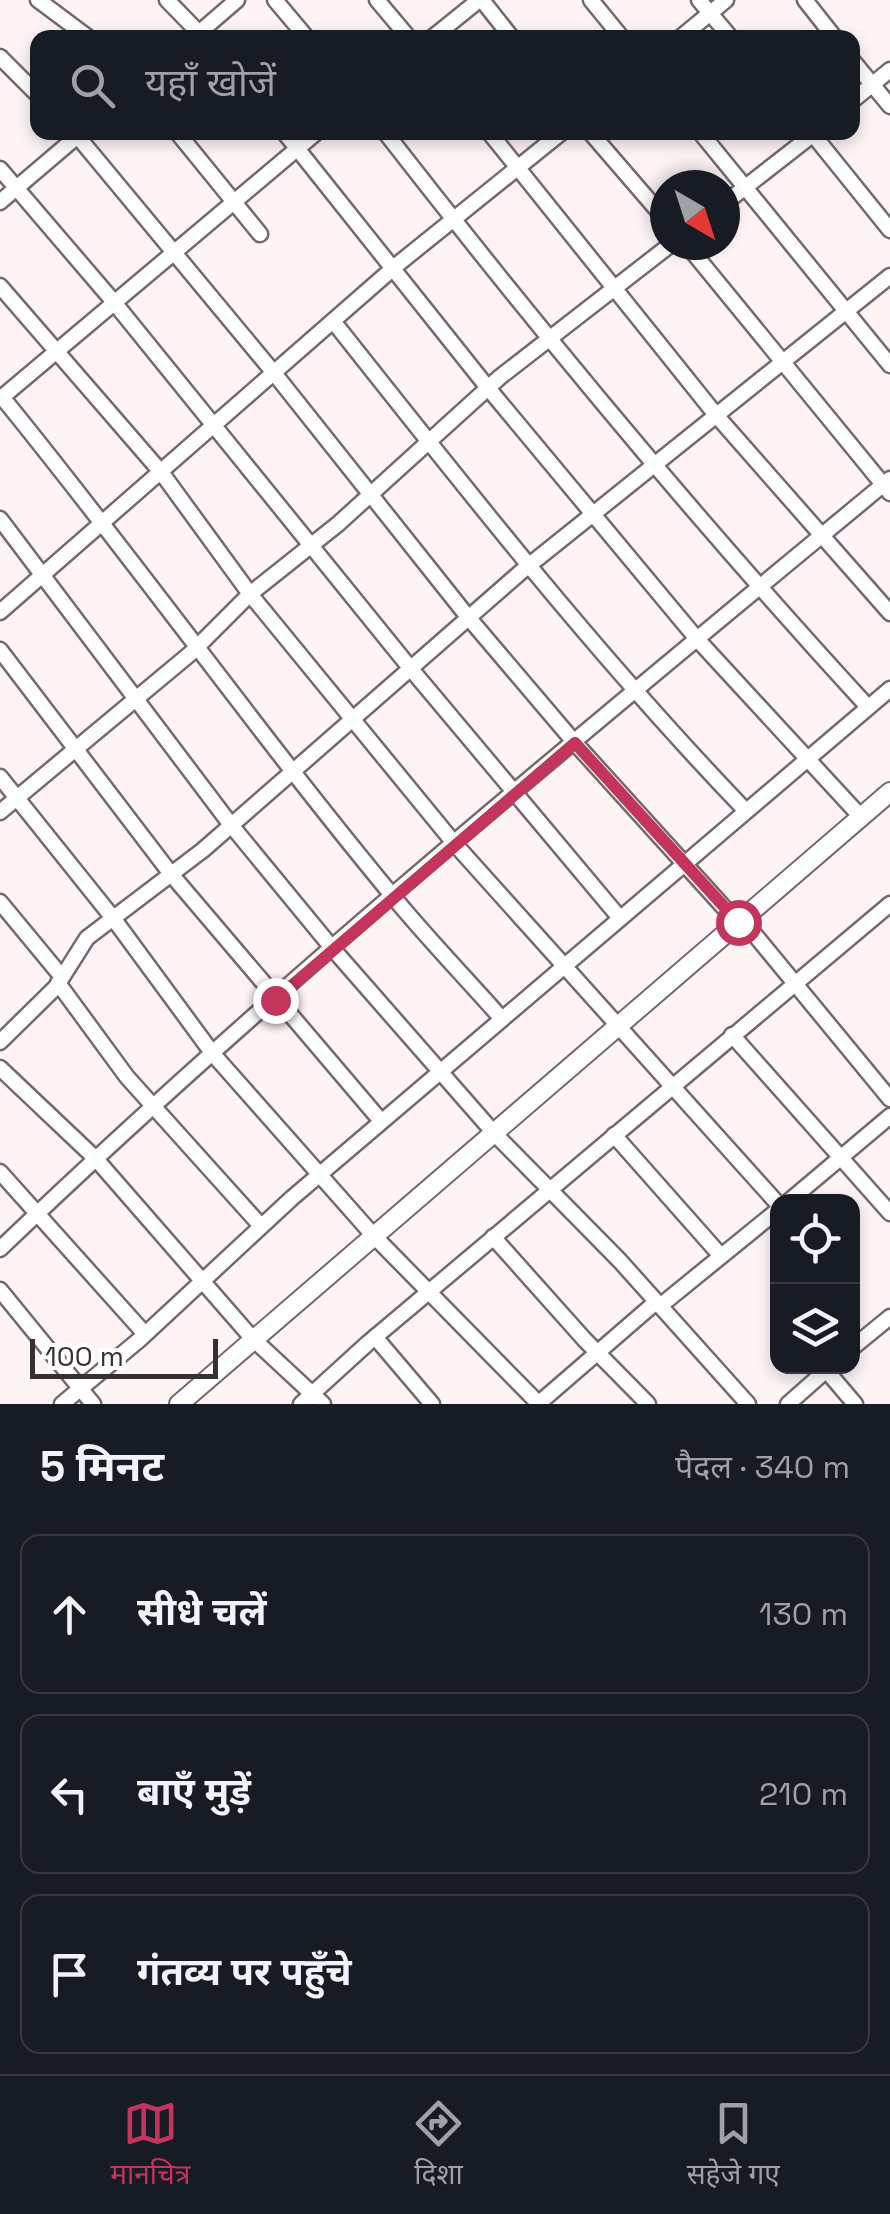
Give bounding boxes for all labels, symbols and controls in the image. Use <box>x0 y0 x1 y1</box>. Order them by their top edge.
search box <box>30 30 860 140</box>
icon: search <box>65 58 120 113</box>
text: यहाँ खोजें <box>145 59 276 107</box>
north arrow <box>650 170 740 260</box>
route start <box>716 900 762 946</box>
route end <box>253 978 299 1024</box>
map controls <box>770 1194 860 1374</box>
button: locate <box>770 1194 860 1284</box>
button: layers <box>770 1284 860 1374</box>
scale bar <box>30 1334 218 1378</box>
text: 100 m <box>45 1338 124 1374</box>
text: 5 मिनट <box>40 1440 164 1493</box>
text: पैदल · 340 m <box>675 1447 850 1487</box>
icon: ahead <box>42 1587 97 1642</box>
text: सीधे चलें <box>137 1588 266 1636</box>
text: 130 m <box>759 1594 848 1634</box>
icon: left <box>42 1767 97 1822</box>
text: बाएँ मुड़ें <box>137 1768 251 1816</box>
text: 210 m <box>759 1774 848 1814</box>
icon: arrive <box>42 1947 97 2002</box>
text: गंतव्य पर पहुँचे <box>137 1948 352 1996</box>
tab: मानचित्र <box>110 2096 190 2195</box>
tab: दिशा <box>411 2096 466 2195</box>
tab: सहेजे गए <box>687 2096 780 2195</box>

